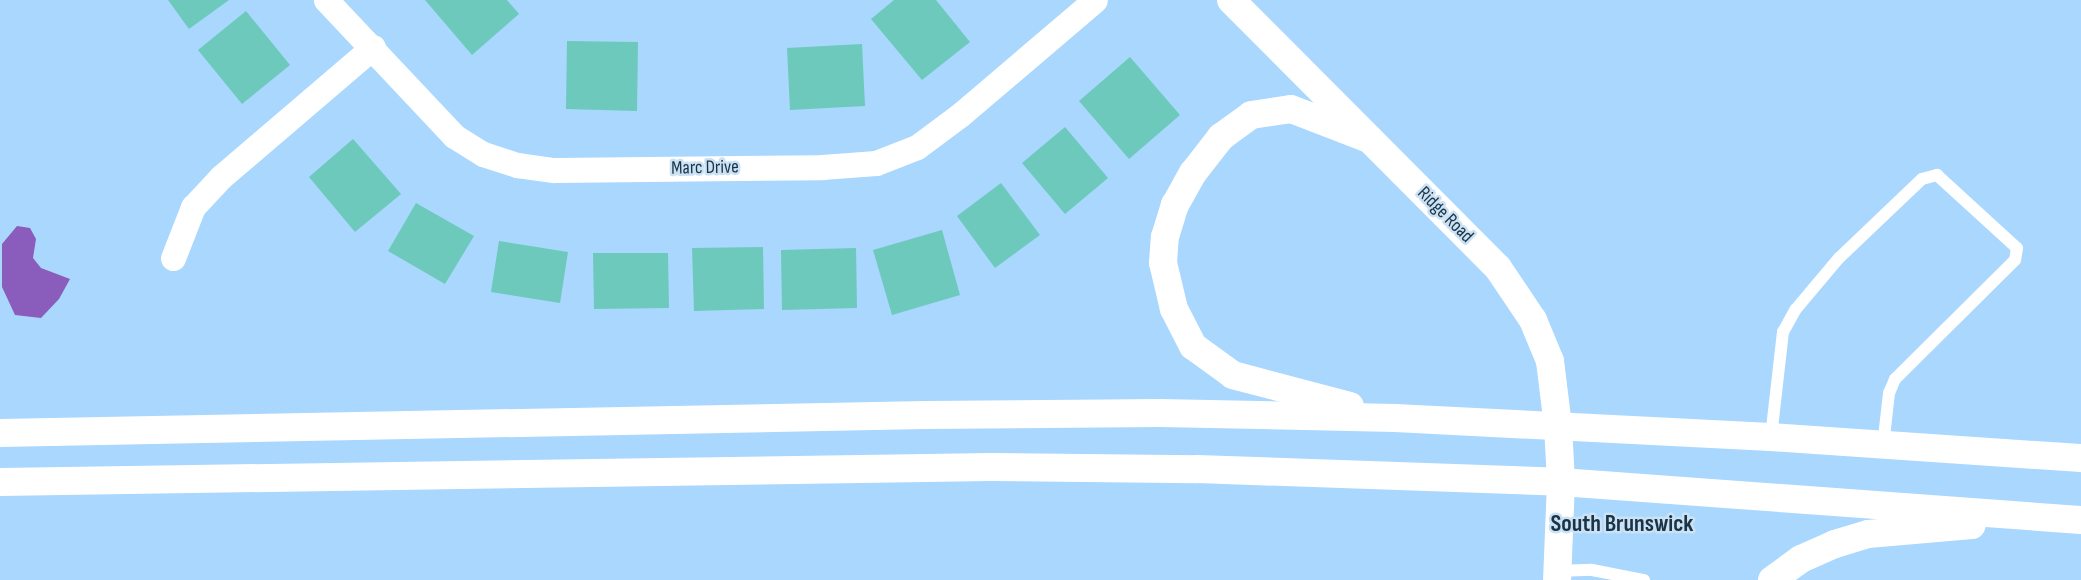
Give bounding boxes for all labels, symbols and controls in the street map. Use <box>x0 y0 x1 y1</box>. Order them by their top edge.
street label: Marc Drive <box>671 156 739 180</box>
street label: Ridge Road <box>1412 182 1478 248</box>
district label: South Brunswick <box>1551 510 1693 538</box>

